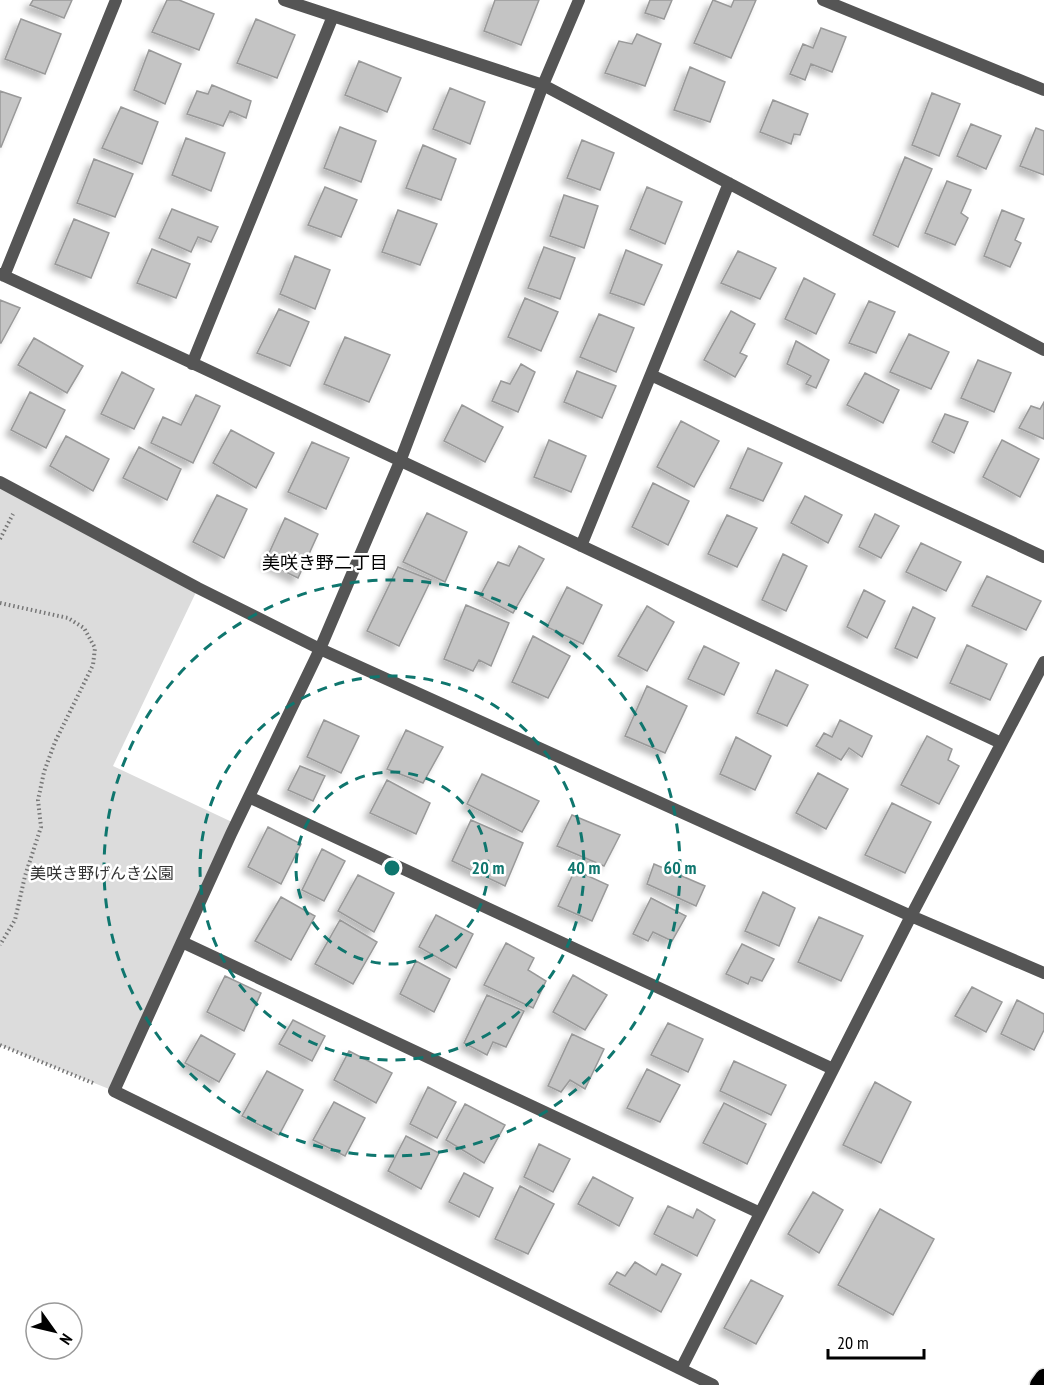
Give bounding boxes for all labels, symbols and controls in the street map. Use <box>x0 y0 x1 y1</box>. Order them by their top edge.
district label: 美咲き野二丁目 <box>262 551 388 574</box>
text: 20 m <box>472 856 504 879</box>
text: 40 m <box>568 856 600 879</box>
text: 60 m <box>664 856 696 879</box>
centre of rings <box>382 858 402 878</box>
park label: 美咲き野げんき公園 <box>30 863 174 883</box>
north arrow <box>24 1301 84 1361</box>
scale bar <box>828 1322 924 1360</box>
text: N <box>56 1330 77 1349</box>
text: 20 m <box>837 1331 869 1354</box>

